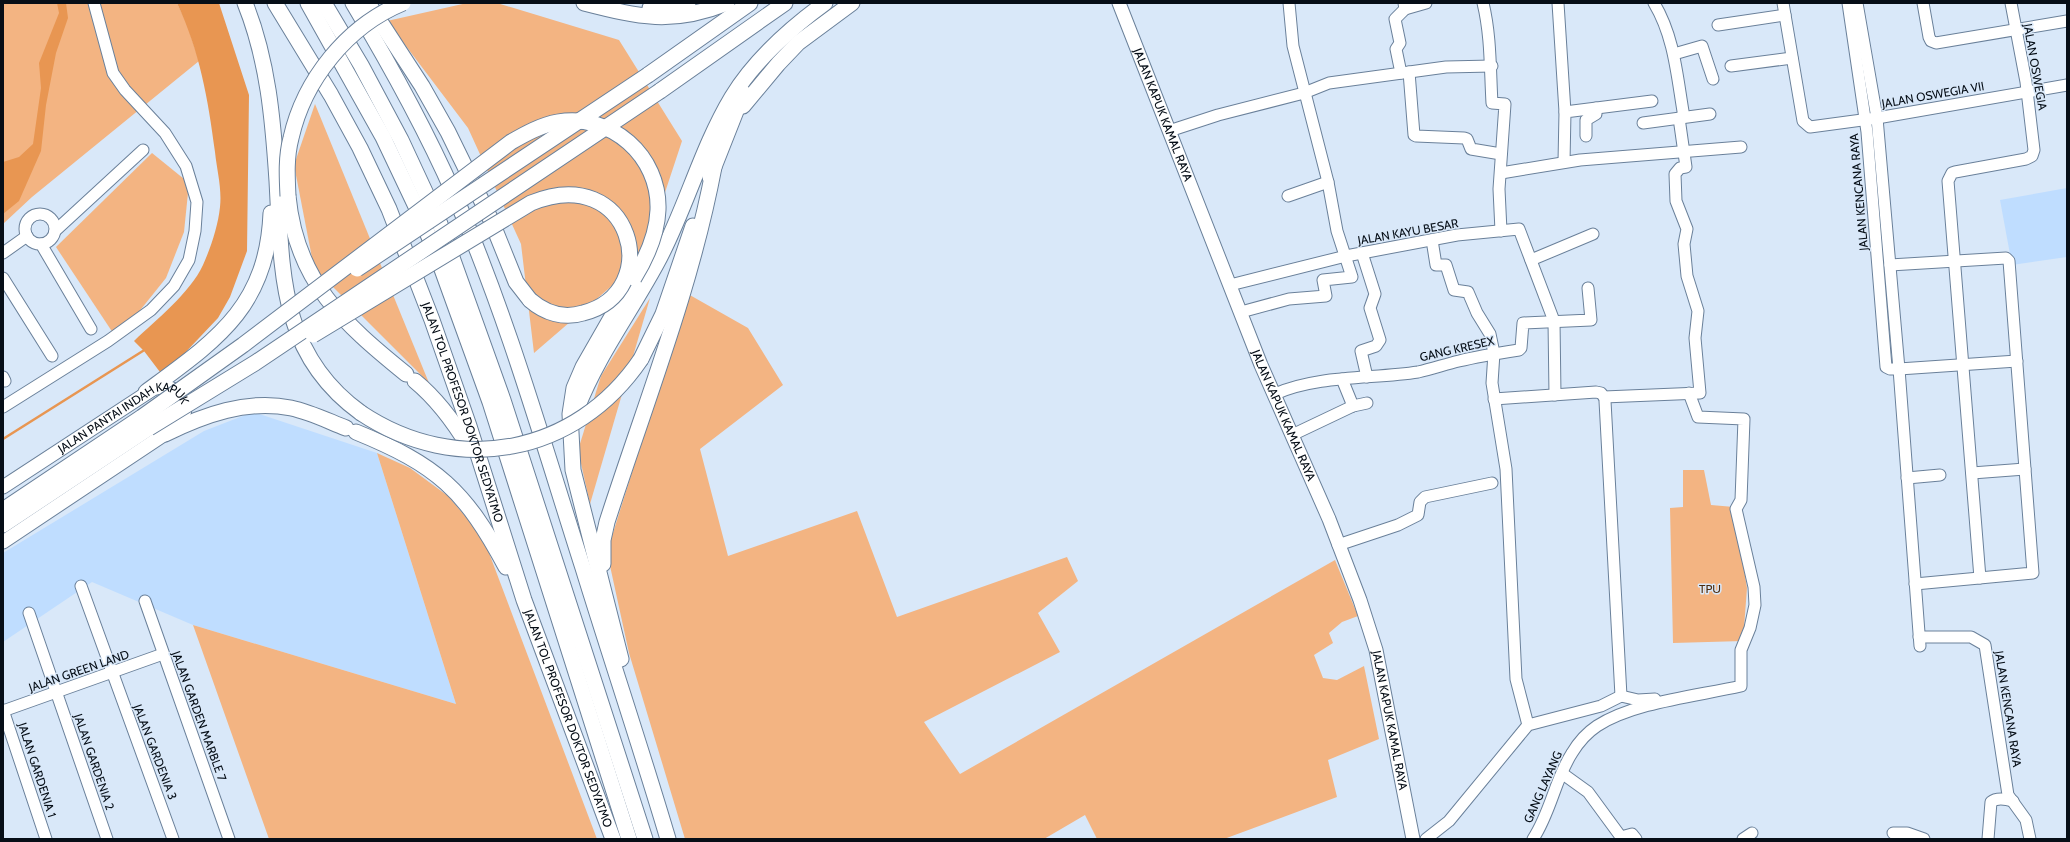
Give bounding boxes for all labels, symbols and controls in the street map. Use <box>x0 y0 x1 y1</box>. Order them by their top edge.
street label: JALAN OSWEGIA <box>2020 21 2051 112</box>
street label: JALAN KAPUK KAMAL RAYA <box>1130 45 1196 184</box>
street label: JALAN OSWEGIA VII <box>1880 78 1985 111</box>
street label: JALAN KENCANA RAYA <box>1846 132 1871 252</box>
street label: JALAN KAYU BESAR <box>1355 215 1460 248</box>
street label: JALAN TOL PROFESOR DOKTOR SEDYATMO <box>418 299 507 524</box>
street label: GANG KRESEX <box>1418 332 1497 364</box>
street label: JALAN KAPUK KAMAL RAYA <box>1248 347 1319 484</box>
street label: JALAN PANTAI INDAH KAPUK <box>54 379 193 457</box>
park label: TPU <box>1699 581 1721 596</box>
street label: JALAN TOL PROFESOR DOKTOR SEDYATMO <box>521 606 616 830</box>
street label: JALAN GREEN LAND <box>26 646 131 695</box>
street label: JALAN GARDEN MARBLE 7 <box>169 648 230 783</box>
street label: JALAN KAPUK KAMAL RAYA <box>1369 648 1411 792</box>
street label: JALAN KENCANA RAYA <box>1992 649 2025 769</box>
street label: JALAN GARDENIA 3 <box>130 701 181 802</box>
street label: JALAN GARDENIA 2 <box>71 711 118 812</box>
street label: JALAN GARDENIA 1 <box>15 720 60 819</box>
street label: GANG LAYANG <box>1520 748 1565 825</box>

